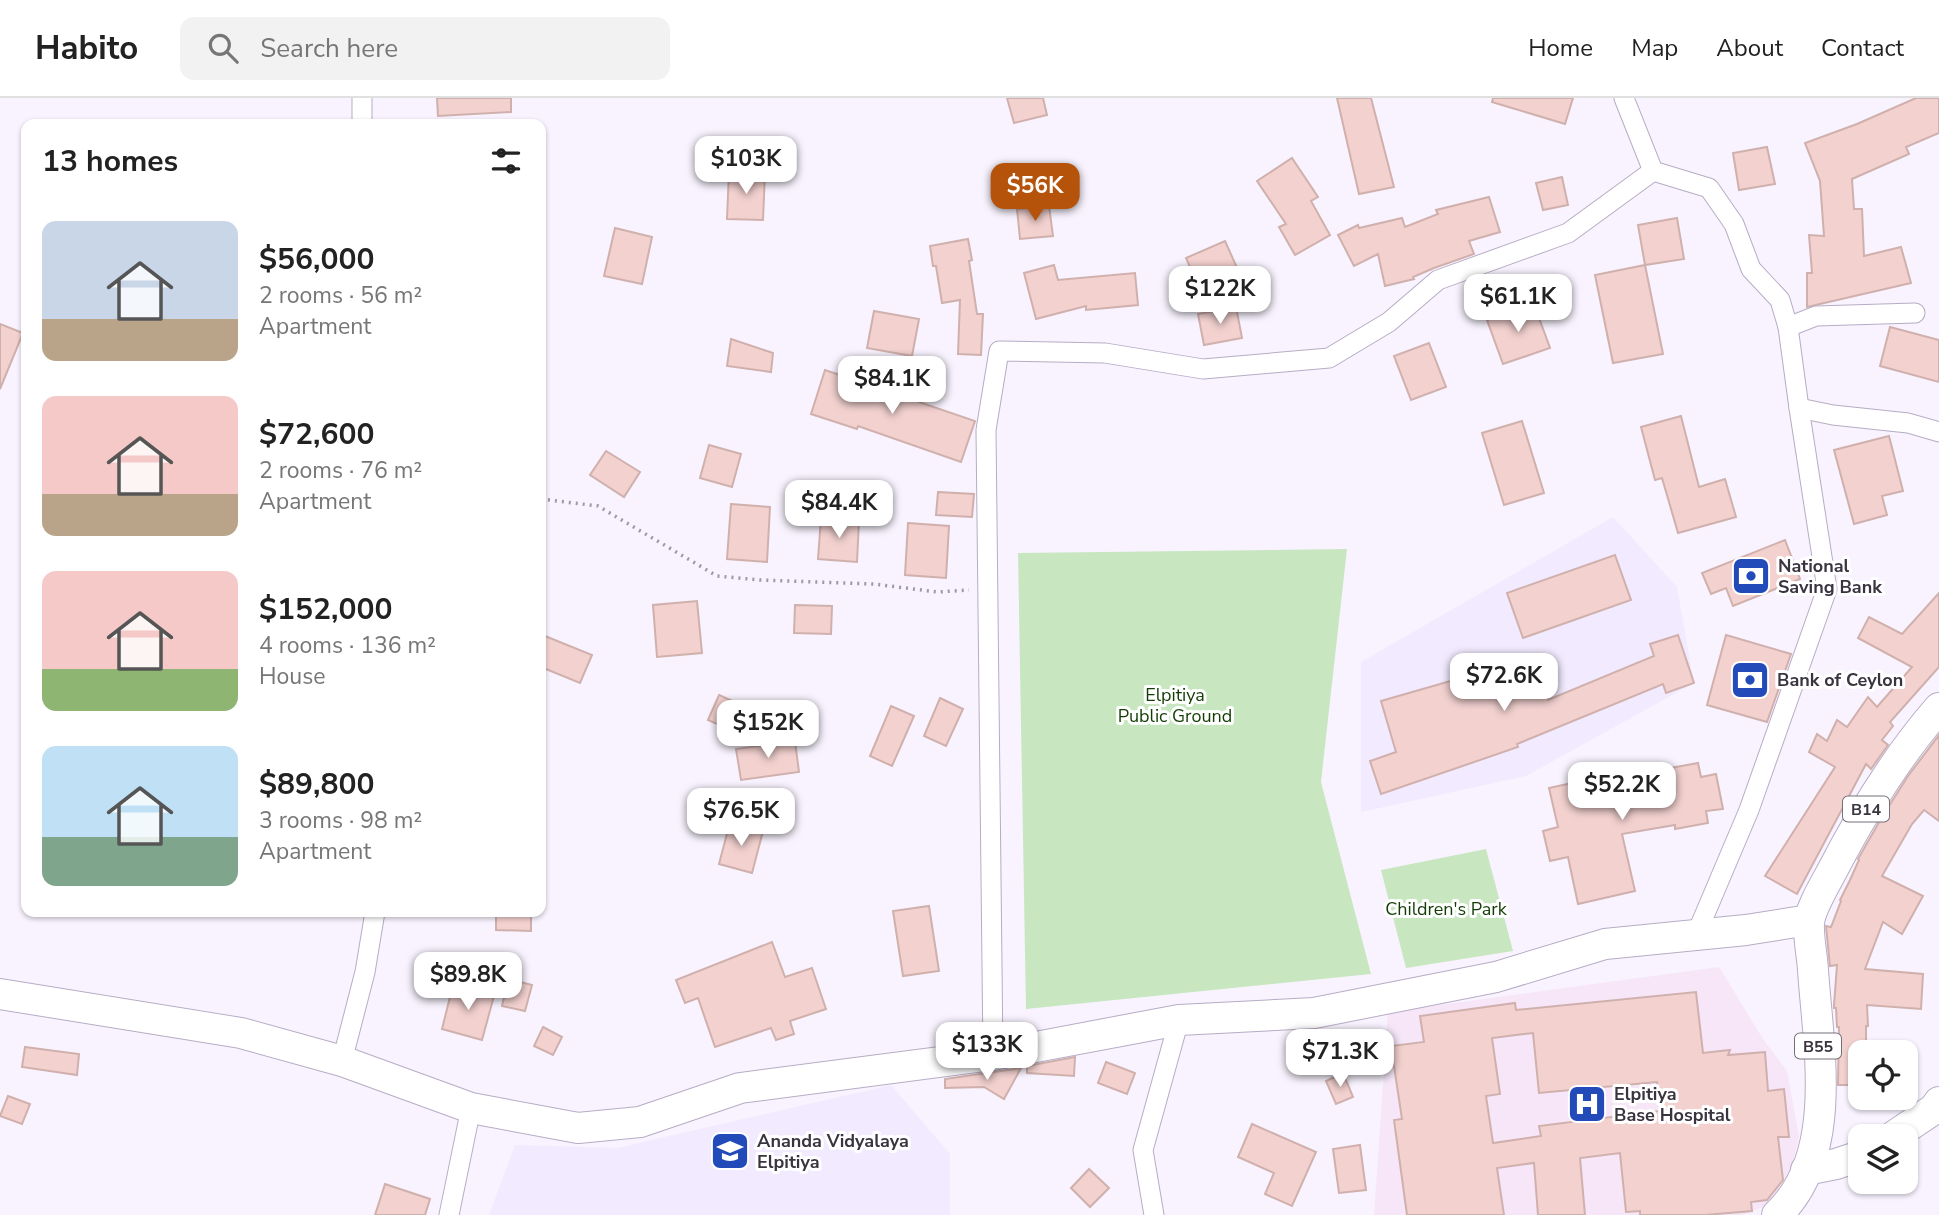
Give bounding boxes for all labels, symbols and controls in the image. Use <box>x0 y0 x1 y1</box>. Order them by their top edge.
search box <box>180 17 670 80</box>
text: Habito <box>35 26 138 71</box>
icon: search <box>204 29 242 67</box>
text: Search here <box>260 31 398 66</box>
text: Home <box>1528 32 1593 64</box>
text: Map <box>1631 32 1678 64</box>
text: About <box>1716 32 1783 64</box>
text: Contact <box>1821 32 1904 64</box>
pin: $103K <box>697 136 795 196</box>
text: 13 homes <box>42 141 178 182</box>
icon: filters <box>487 142 525 180</box>
text: $103K <box>711 143 781 174</box>
pin: $56K <box>994 164 1076 223</box>
text: $56K <box>1007 170 1063 201</box>
text: $56,000 <box>259 239 374 280</box>
icon: home <box>98 249 182 333</box>
pin: $122K <box>1171 266 1269 326</box>
text: $122K <box>1185 273 1255 304</box>
pin: $61.1K <box>1461 274 1575 334</box>
text: 2 rooms · 56 m² <box>259 280 422 311</box>
text: $61.1K <box>1480 281 1556 312</box>
text: Apartment <box>259 311 371 342</box>
pin: $84.1K <box>835 356 949 416</box>
text: $84.1K <box>854 363 930 394</box>
text: $72,600 <box>259 414 374 455</box>
icon: home <box>98 424 182 508</box>
text: 2 rooms · 76 m² <box>259 455 422 486</box>
pin: $84.4K <box>782 480 896 540</box>
text: Apartment <box>259 486 371 517</box>
text: $84.4K <box>801 487 877 518</box>
place label: National Saving Bank <box>1778 554 1882 599</box>
bank icon: National Saving Bank <box>1730 555 1772 597</box>
text: $152,000 <box>259 589 392 630</box>
icon: home <box>98 599 182 683</box>
text: 4 rooms · 136 m² <box>259 630 436 661</box>
pin: $72.6K <box>1447 654 1561 713</box>
bank icon: Bank of Ceylon <box>1729 659 1771 701</box>
text: $72.6K <box>1466 660 1542 691</box>
text: House <box>259 661 326 692</box>
place label: Bank of Ceylon <box>1777 668 1903 692</box>
park label: Elpitiya Public Ground <box>1118 683 1232 728</box>
pin: $152K <box>719 700 817 760</box>
text: $152K <box>733 707 803 738</box>
pin: $52.2K <box>1565 762 1679 822</box>
text: $89,800 <box>259 764 374 805</box>
text: $52.2K <box>1584 769 1660 800</box>
icon: home <box>98 774 182 858</box>
pin: $76.5K <box>684 788 798 848</box>
text: $76.5K <box>703 795 779 826</box>
road number: B14 <box>1843 796 1889 822</box>
text: 3 rooms · 98 m² <box>259 805 422 836</box>
text: Apartment <box>259 836 371 867</box>
park label: Children's Park <box>1385 897 1508 921</box>
pin: $89.8K <box>411 953 525 1012</box>
text: $89.8K <box>430 959 506 990</box>
pin: $133K <box>938 1023 1036 1082</box>
text: $133K <box>952 1029 1022 1060</box>
pin: $71.3K <box>1283 1030 1397 1089</box>
road number: B55 <box>1795 1034 1841 1058</box>
text: $71.3K <box>1302 1036 1378 1067</box>
map controls <box>1848 1040 1918 1194</box>
button: locate <box>1848 1040 1918 1110</box>
place label: Elpitiya Base Hospital <box>1614 1082 1731 1127</box>
hospital icon: Elpitiya Base Hospital <box>1566 1083 1608 1125</box>
button: layers <box>1848 1124 1918 1194</box>
place label: Ananda Vidyalaya Elpitiya <box>757 1129 909 1174</box>
school or university icon: Ananda Vidyalaya Elpitiya <box>709 1130 751 1172</box>

